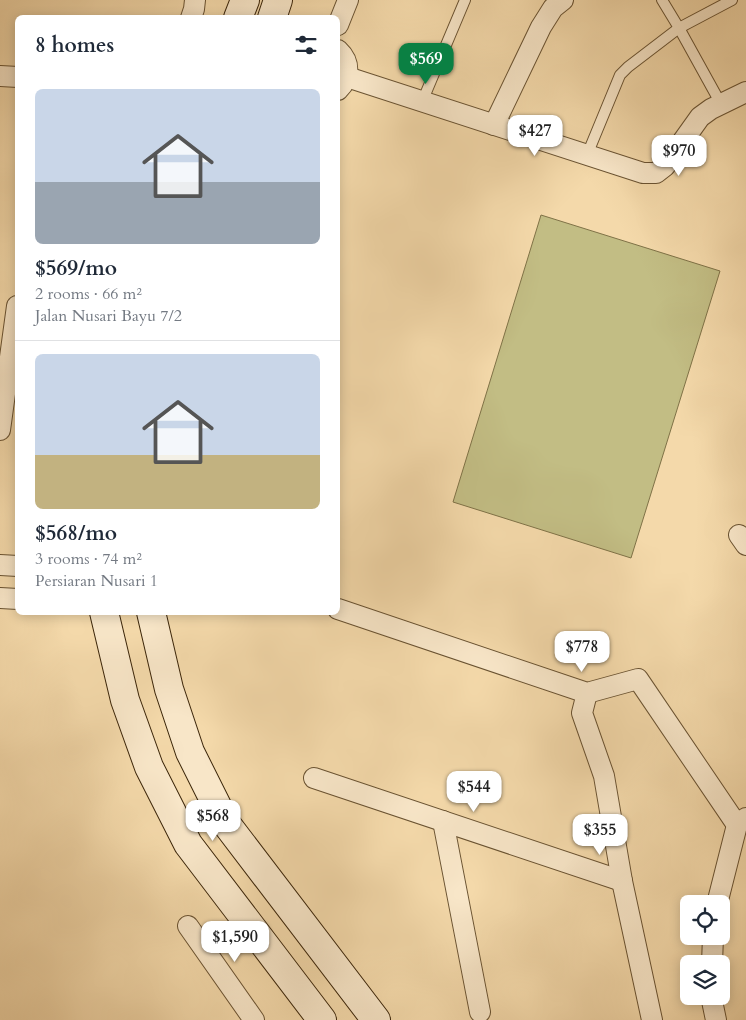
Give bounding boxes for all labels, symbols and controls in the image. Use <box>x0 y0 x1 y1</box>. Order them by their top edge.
text: 8 homes <box>35 31 114 60</box>
icon: filters <box>292 31 320 59</box>
pin: $569 <box>396 42 456 85</box>
text: $569 <box>410 48 442 70</box>
pin: $427 <box>505 114 565 157</box>
text: $427 <box>519 120 551 142</box>
icon: home <box>133 121 223 211</box>
pin: $970 <box>649 134 709 177</box>
text: $970 <box>663 140 695 162</box>
text: $569/mo <box>35 254 117 283</box>
text: 2 rooms · 66 m² <box>35 283 142 305</box>
text: Jalan Nusari Bayu 7/2 <box>35 305 182 327</box>
icon: home <box>133 387 223 477</box>
text: $568/mo <box>35 519 117 548</box>
text: 3 rooms · 74 m² <box>35 548 142 570</box>
text: Persiaran Nusari 1 <box>35 570 158 592</box>
pin: $778 <box>552 630 612 673</box>
text: $778 <box>566 636 598 658</box>
pin: $544 <box>444 770 504 813</box>
text: $544 <box>458 776 490 798</box>
pin: $568 <box>183 800 243 842</box>
text: $568 <box>197 805 229 827</box>
pin: $355 <box>570 814 630 856</box>
text: $355 <box>584 819 616 841</box>
map controls <box>680 895 730 1005</box>
button: locate <box>680 895 730 945</box>
pin: $1,590 <box>194 920 276 963</box>
text: $1,590 <box>212 926 258 948</box>
button: layers <box>680 955 730 1005</box>

